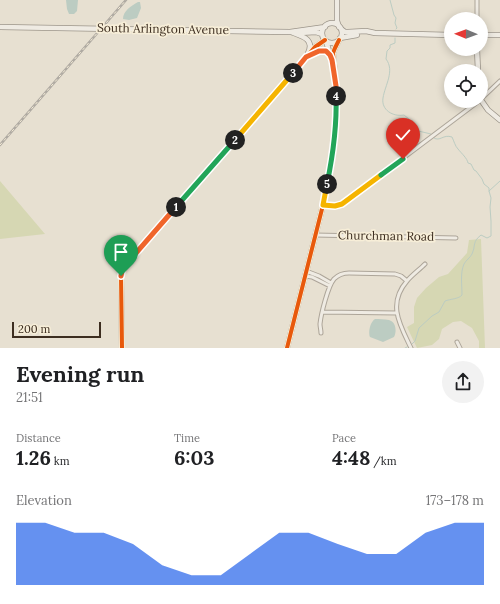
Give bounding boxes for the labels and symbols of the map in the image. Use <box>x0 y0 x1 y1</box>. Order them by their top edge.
north arrow <box>444 12 488 56</box>
street label: South Arlington Avenue <box>97 20 230 37</box>
pin: 3 <box>283 63 303 83</box>
pin: 4 <box>326 86 346 106</box>
pin <box>386 118 420 159</box>
pin: 2 <box>225 130 245 150</box>
pin: 5 <box>317 174 337 194</box>
pin: 1 <box>166 197 186 217</box>
street label: Churchman Road <box>338 227 434 244</box>
pin <box>104 235 138 276</box>
scale bar <box>12 320 101 339</box>

